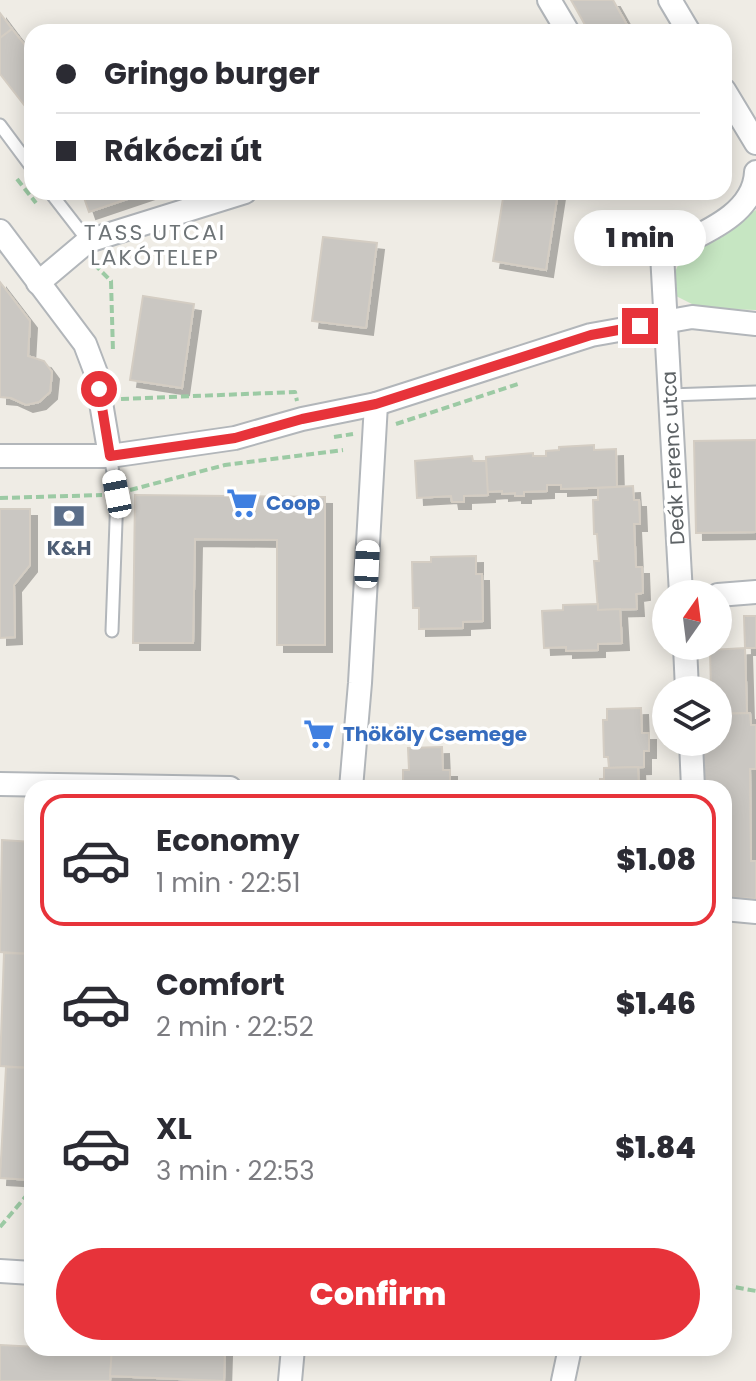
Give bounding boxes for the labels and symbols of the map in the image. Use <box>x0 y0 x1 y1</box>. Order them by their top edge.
callout: 1 min <box>574 210 706 266</box>
district label: TASS UTCAI LAKÓTELEP <box>84 217 226 273</box>
route end <box>622 308 658 344</box>
street label: Deák Ferenc utca <box>654 370 692 546</box>
route start <box>81 371 117 407</box>
car <box>101 468 133 520</box>
supermarket icon: Coop <box>225 486 259 520</box>
place label: Coop <box>266 489 321 517</box>
bank icon: K&H <box>52 499 86 533</box>
place label: K&H <box>47 534 91 562</box>
car <box>354 539 380 589</box>
north arrow <box>652 580 732 660</box>
supermarket icon: Thököly Csemege <box>302 717 336 751</box>
place label: Thököly Csemege <box>343 720 527 748</box>

